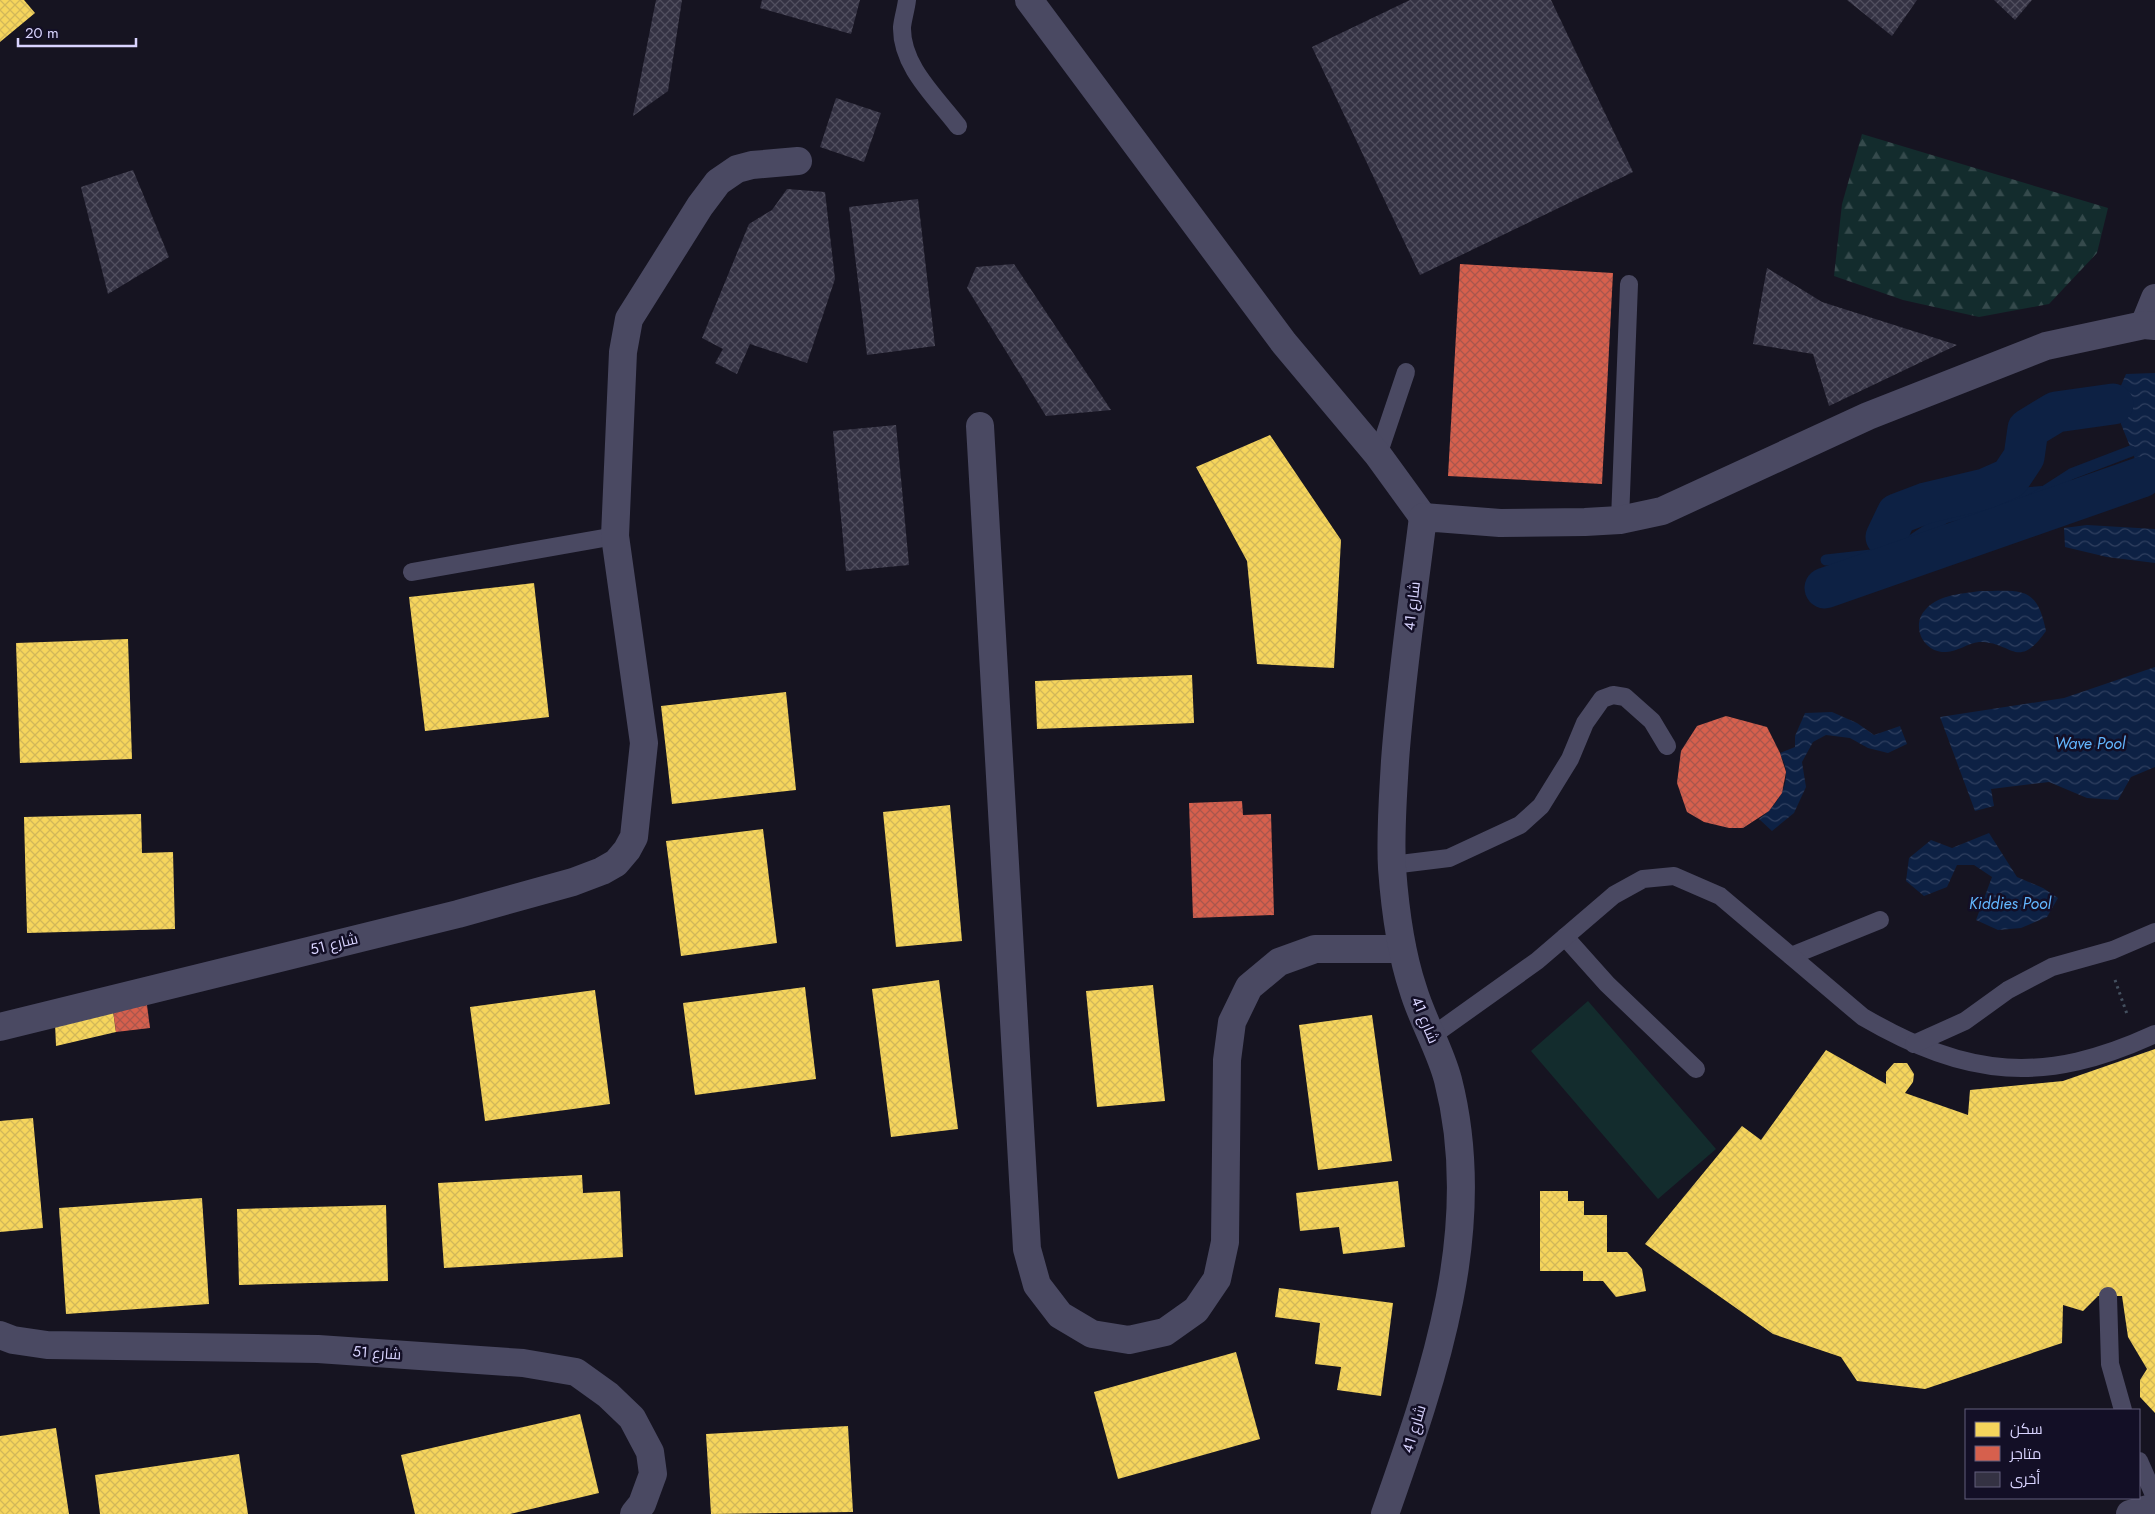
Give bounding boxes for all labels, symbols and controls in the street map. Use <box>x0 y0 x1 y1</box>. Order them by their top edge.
scale bar <box>18 15 135 47</box>
text: 20 m <box>25 22 59 44</box>
street label: شارع 41 <box>1398 580 1426 632</box>
water label: Wave Pool <box>2055 732 2127 755</box>
water label: Kiddies Pool <box>1969 892 2053 915</box>
street label: شارع 51 <box>308 927 360 961</box>
street label: شارع 41 <box>1406 993 1444 1047</box>
street label: شارع 51 <box>352 1340 402 1366</box>
street label: شارع 41 <box>1396 1402 1432 1456</box>
legend <box>1965 1409 2140 1499</box>
text: سكن <box>2010 1418 2043 1440</box>
text: متاجر <box>2009 1443 2041 1465</box>
text: أخرى <box>2010 1468 2040 1490</box>

